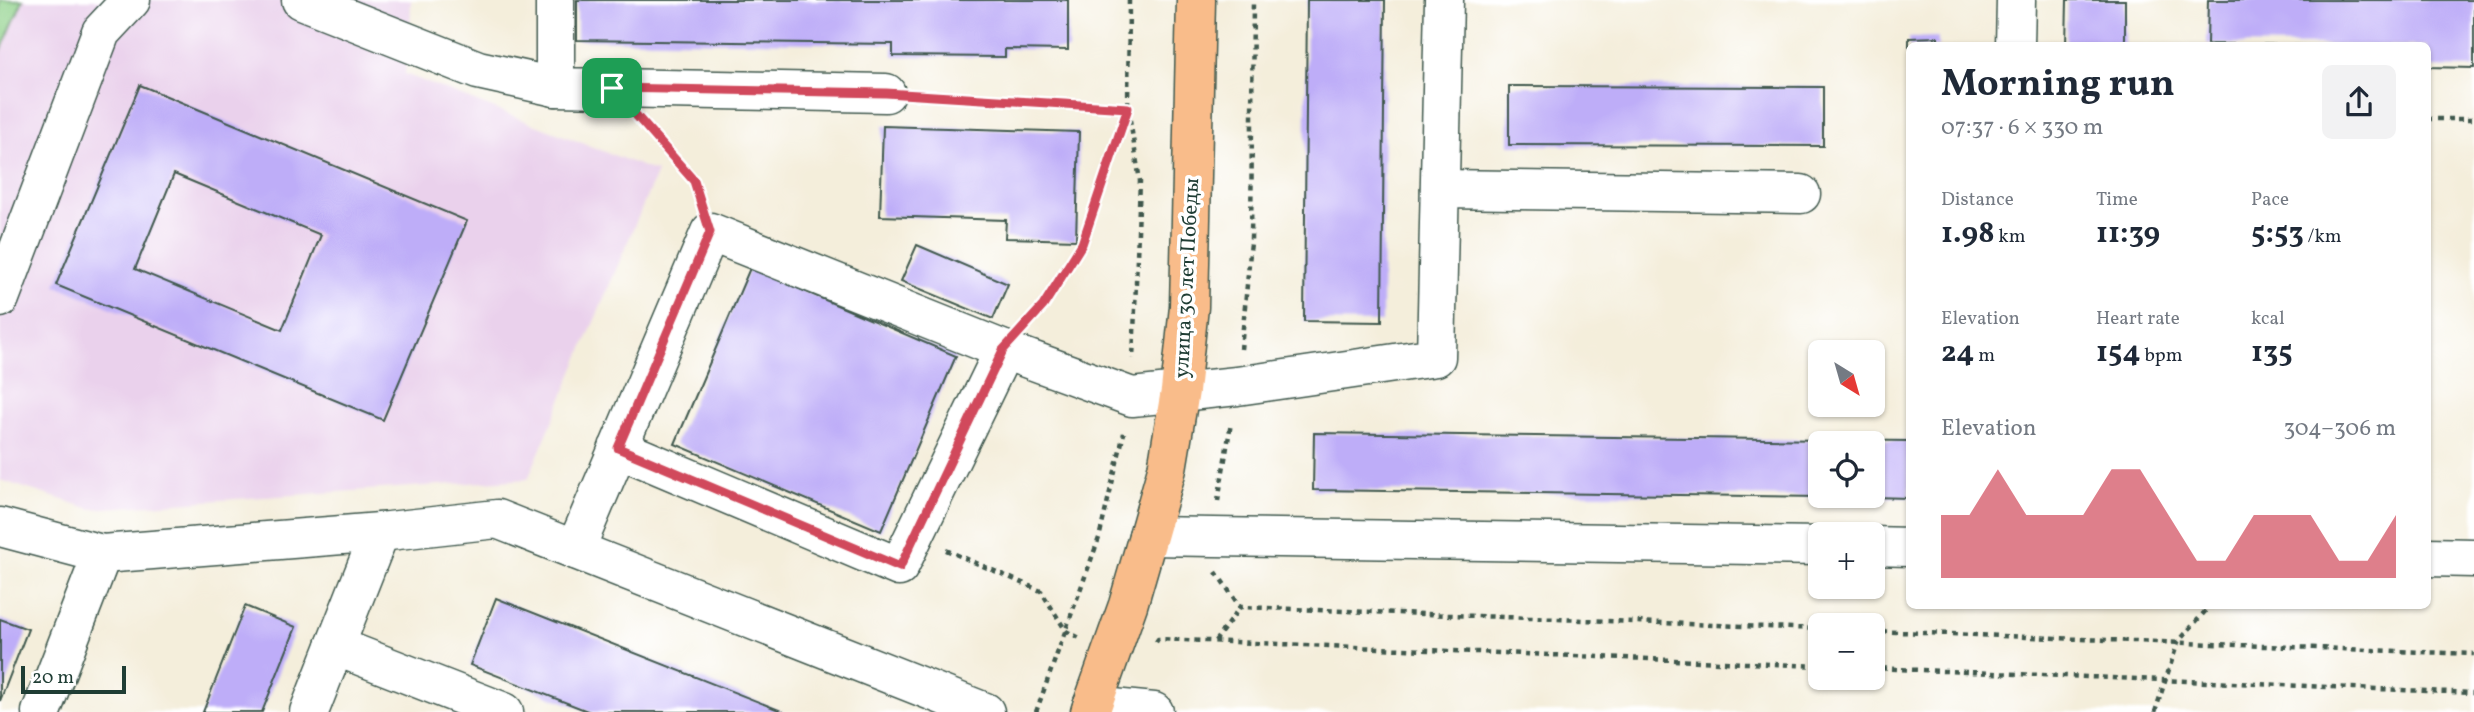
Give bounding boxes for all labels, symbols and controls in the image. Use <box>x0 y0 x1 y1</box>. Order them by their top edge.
pin <box>582 58 642 118</box>
text: Morning run <box>1941 59 2175 112</box>
button: share <box>2322 65 2396 139</box>
icon: arrive <box>593 69 631 107</box>
text: 07:37 · 6 × 330 m <box>1941 112 2103 144</box>
street label: улица 30 лет Победы <box>1168 177 1207 379</box>
text: Distance <box>1941 187 2014 213</box>
text: Time <box>2096 187 2138 213</box>
text: Pace <box>2251 187 2289 213</box>
text: 1.98 <box>1941 213 1995 255</box>
text: 11:39 <box>2096 213 2160 255</box>
text: 5:53 <box>2251 213 2304 255</box>
text: km <box>1995 224 2025 250</box>
text: /km <box>2304 224 2342 250</box>
text: Elevation <box>1941 306 2020 332</box>
text: Heart rate <box>2096 306 2180 332</box>
text: kcal <box>2251 306 2285 332</box>
text: 24 <box>1941 332 1974 374</box>
text: 154 <box>2096 332 2141 374</box>
text: 135 <box>2251 332 2293 374</box>
north arrow <box>1808 340 1885 416</box>
map controls <box>1808 340 1885 690</box>
text: m <box>1974 343 1995 369</box>
text: bpm <box>2141 343 2183 369</box>
text: Elevation <box>1941 413 2037 445</box>
text: 304–306 m <box>2284 413 2396 445</box>
button: locate <box>1808 431 1885 508</box>
button: + <box>1808 522 1885 599</box>
button: − <box>1808 613 1885 690</box>
scale bar <box>21 663 126 695</box>
text: 20 m <box>32 665 74 691</box>

